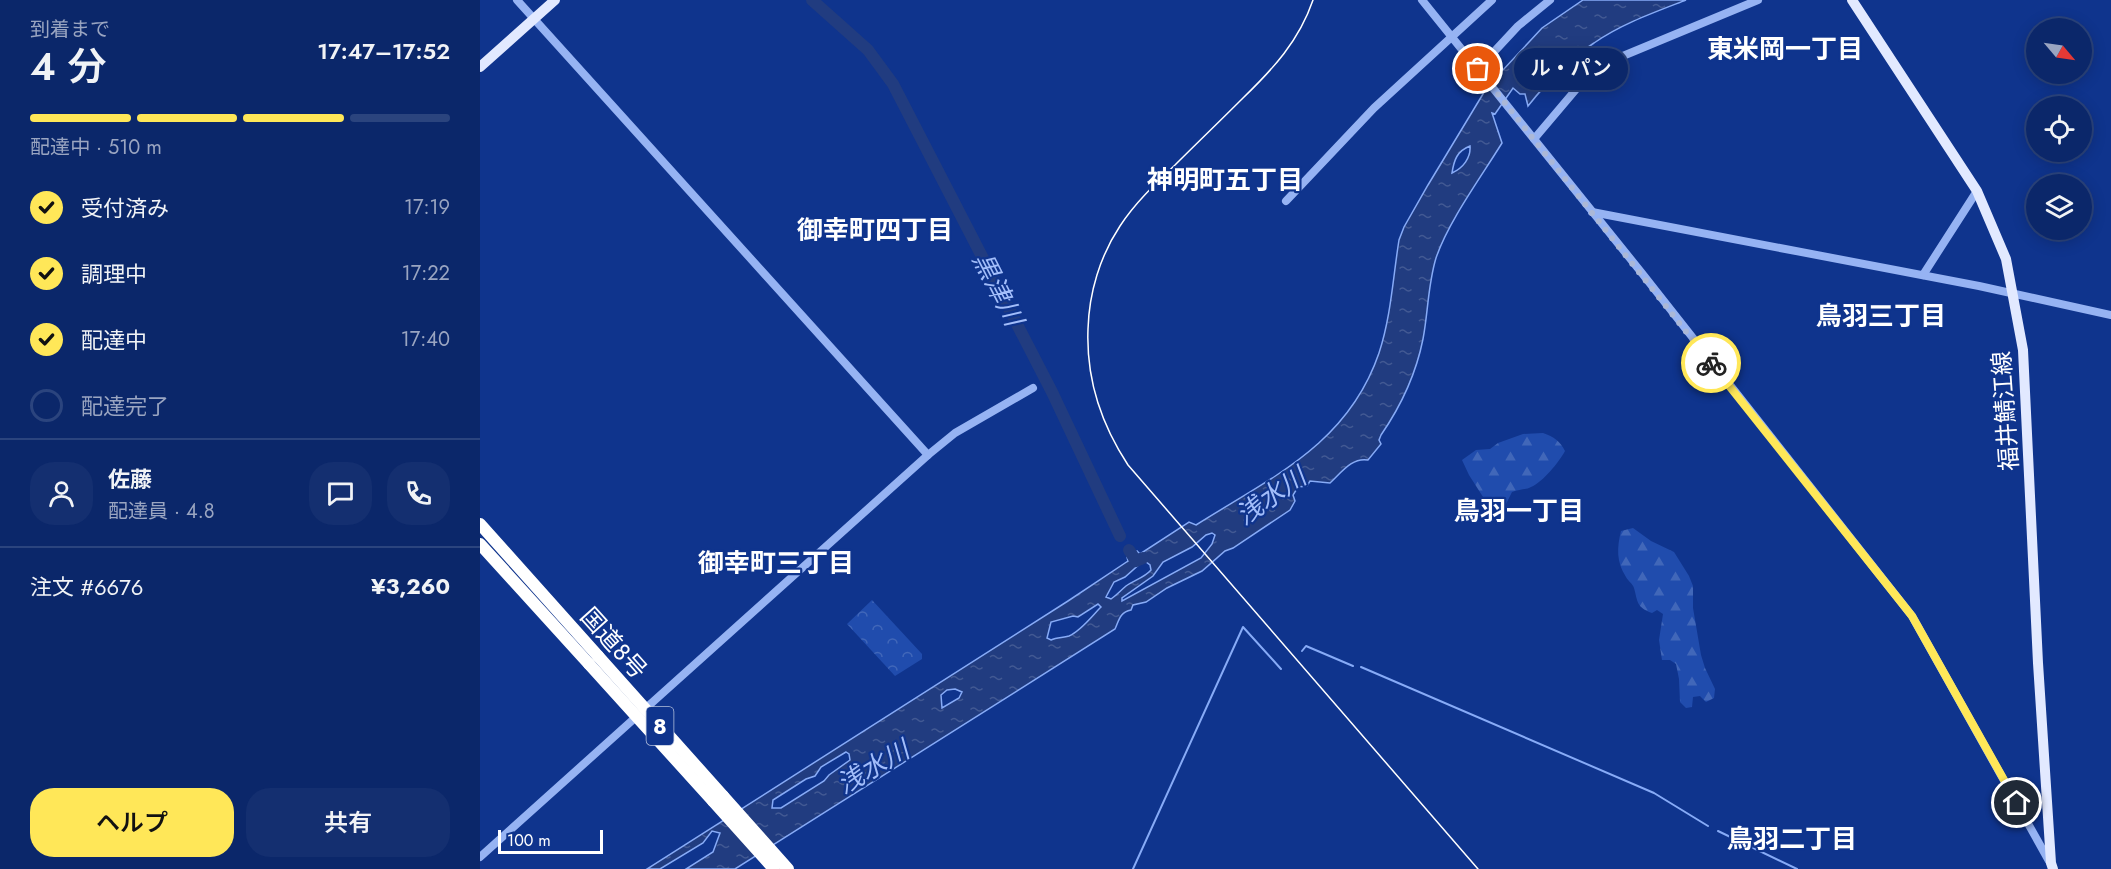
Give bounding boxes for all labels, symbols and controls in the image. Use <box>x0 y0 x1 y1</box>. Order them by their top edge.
text: 到着まで <box>30 15 110 44</box>
north arrow <box>2026 18 2092 84</box>
map controls <box>2026 18 2092 240</box>
district label: 東米岡一丁目 <box>1707 30 1863 68</box>
text: 17:47–17:52 <box>317 35 450 67</box>
text: 4 分 <box>30 38 107 95</box>
pin <box>1452 43 1503 94</box>
callout: ル・パン <box>1514 48 1628 90</box>
icon: bag <box>1461 52 1494 85</box>
text: ル・パン <box>1531 54 1612 83</box>
button: locate <box>2026 96 2092 162</box>
text: 配達中 · 510 m <box>30 133 162 162</box>
district label: 神明町五丁目 <box>1147 161 1303 199</box>
button: layers <box>2026 174 2092 240</box>
icon: check <box>30 191 63 224</box>
text: 受付済み <box>81 192 169 224</box>
text: 17:19 <box>404 193 450 222</box>
district label: 御幸町四丁目 <box>797 211 953 249</box>
water label: 黒津川 <box>963 246 1034 335</box>
icon: check <box>30 257 63 290</box>
text: 調理中 <box>81 258 147 290</box>
text: 17:22 <box>402 259 450 288</box>
district label: 鳥羽三丁目 <box>1816 297 1946 335</box>
icon: check <box>30 323 63 356</box>
text: 配達中 <box>81 324 147 356</box>
text: 17:40 <box>401 325 450 354</box>
courier <box>1681 333 1741 393</box>
icon: bike <box>1695 347 1728 380</box>
street label: 福井鯖江線 <box>1983 350 2027 472</box>
text: 配達完了 <box>81 390 169 422</box>
water label: 浅水川 <box>1228 456 1316 534</box>
button: person <box>30 462 93 525</box>
button: chat <box>309 462 372 525</box>
button: phone <box>387 462 450 525</box>
text: 佐藤 <box>108 463 152 495</box>
district label: 鳥羽一丁目 <box>1454 492 1584 530</box>
text: 配達員 · 4.8 <box>108 497 215 526</box>
district label: 御幸町三丁目 <box>698 544 854 582</box>
text: ¥3,260 <box>371 570 450 602</box>
text: 注文 #6676 <box>30 571 143 603</box>
street label: 国道8号 <box>573 600 655 686</box>
road number: 8 <box>646 707 674 745</box>
water label: 浅水川 <box>830 730 919 803</box>
pin <box>1991 777 2042 828</box>
icon: home <box>2000 786 2033 819</box>
button: ヘルプ <box>30 788 234 857</box>
button: 共有 <box>246 788 450 857</box>
district label: 鳥羽二丁目 <box>1727 820 1857 858</box>
scale bar <box>498 827 603 854</box>
text: 100 m <box>507 829 551 852</box>

